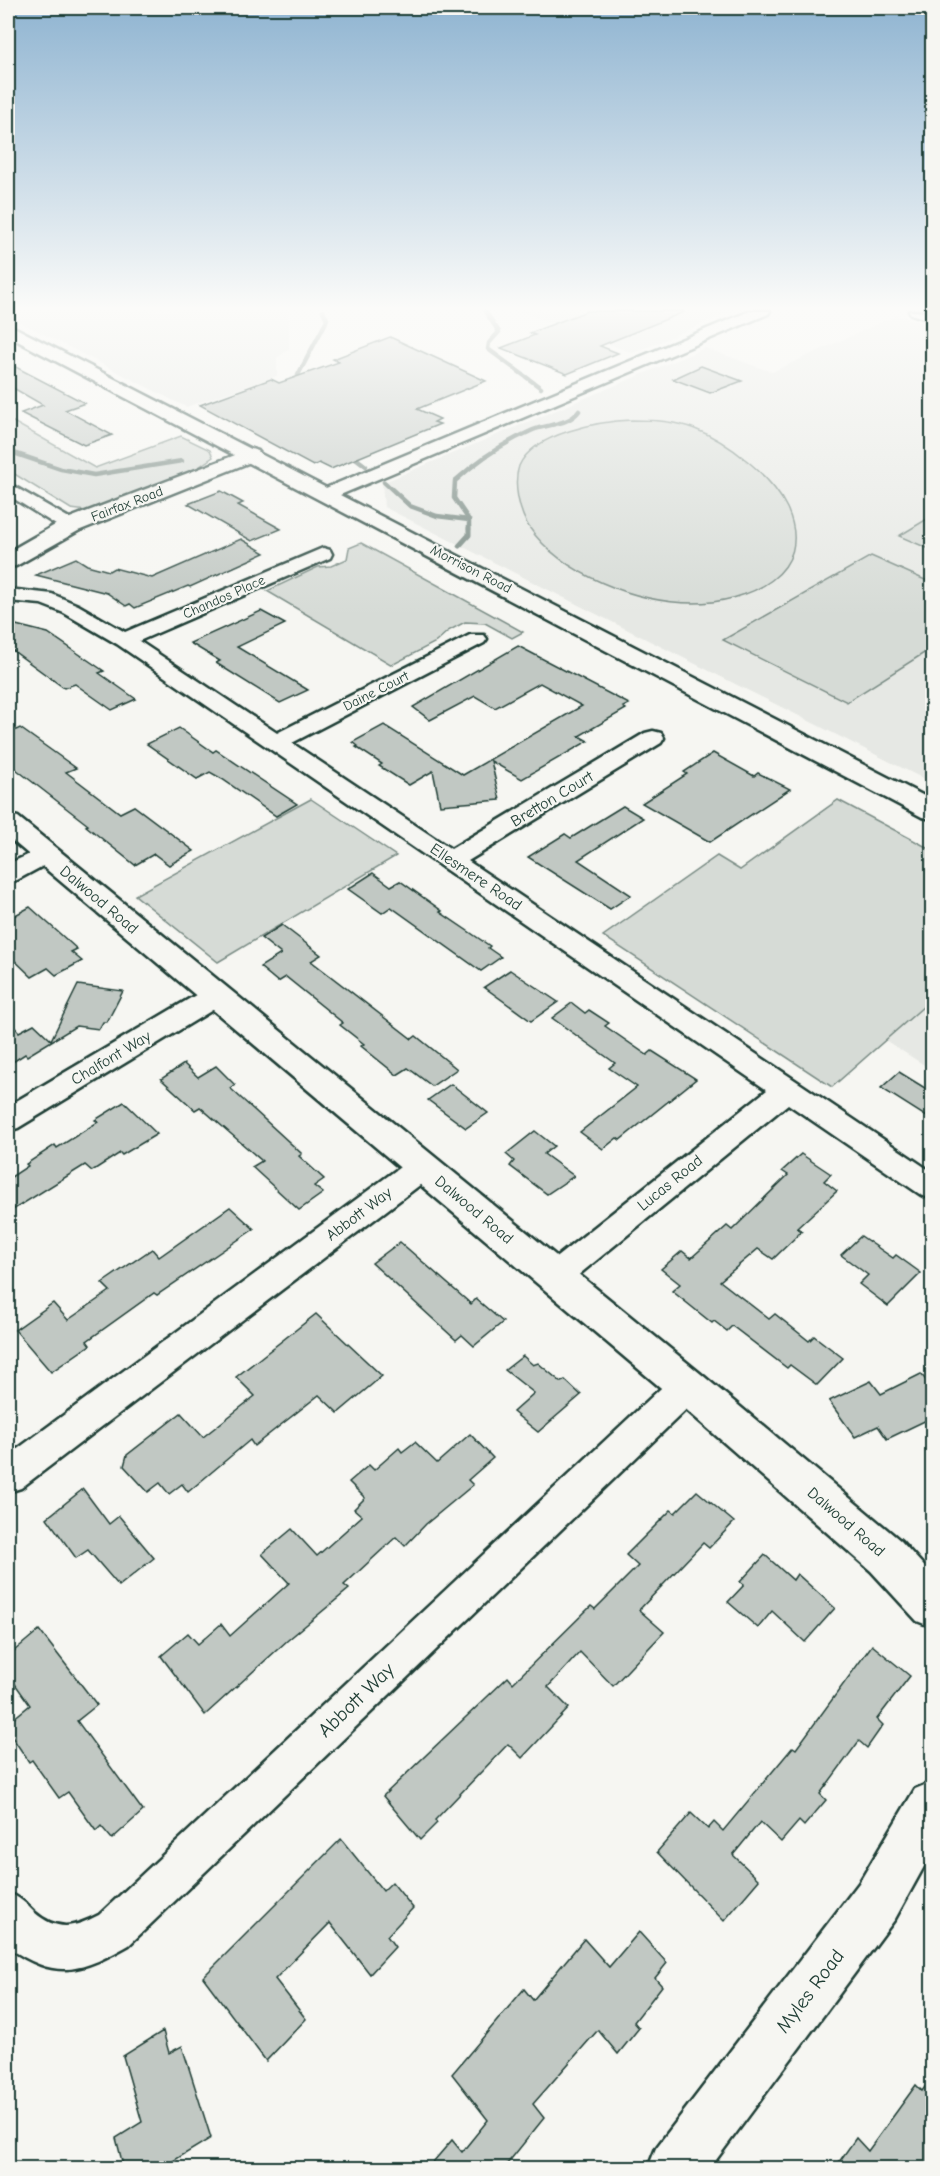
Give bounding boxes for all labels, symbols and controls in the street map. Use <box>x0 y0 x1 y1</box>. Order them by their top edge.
street label: Fairfax Road <box>89 483 165 525</box>
street label: Morrison Road <box>427 541 515 597</box>
street label: Chandos Place <box>180 571 268 623</box>
street label: Daine Court <box>340 667 413 715</box>
street label: Bretton Court <box>508 767 597 831</box>
street label: Ellesmere Road <box>427 840 525 914</box>
street label: Dalwood Road <box>56 862 142 938</box>
street label: Chalfont Way <box>68 1027 155 1089</box>
street label: Lucas Road <box>634 1151 706 1215</box>
street label: Dalwood Road <box>431 1172 517 1248</box>
street label: Abbott Way <box>323 1183 396 1244</box>
street label: Dalwood Road <box>804 1484 888 1560</box>
street label: Abbott Way <box>313 1658 399 1742</box>
street label: Myles Road <box>771 1945 849 2037</box>

